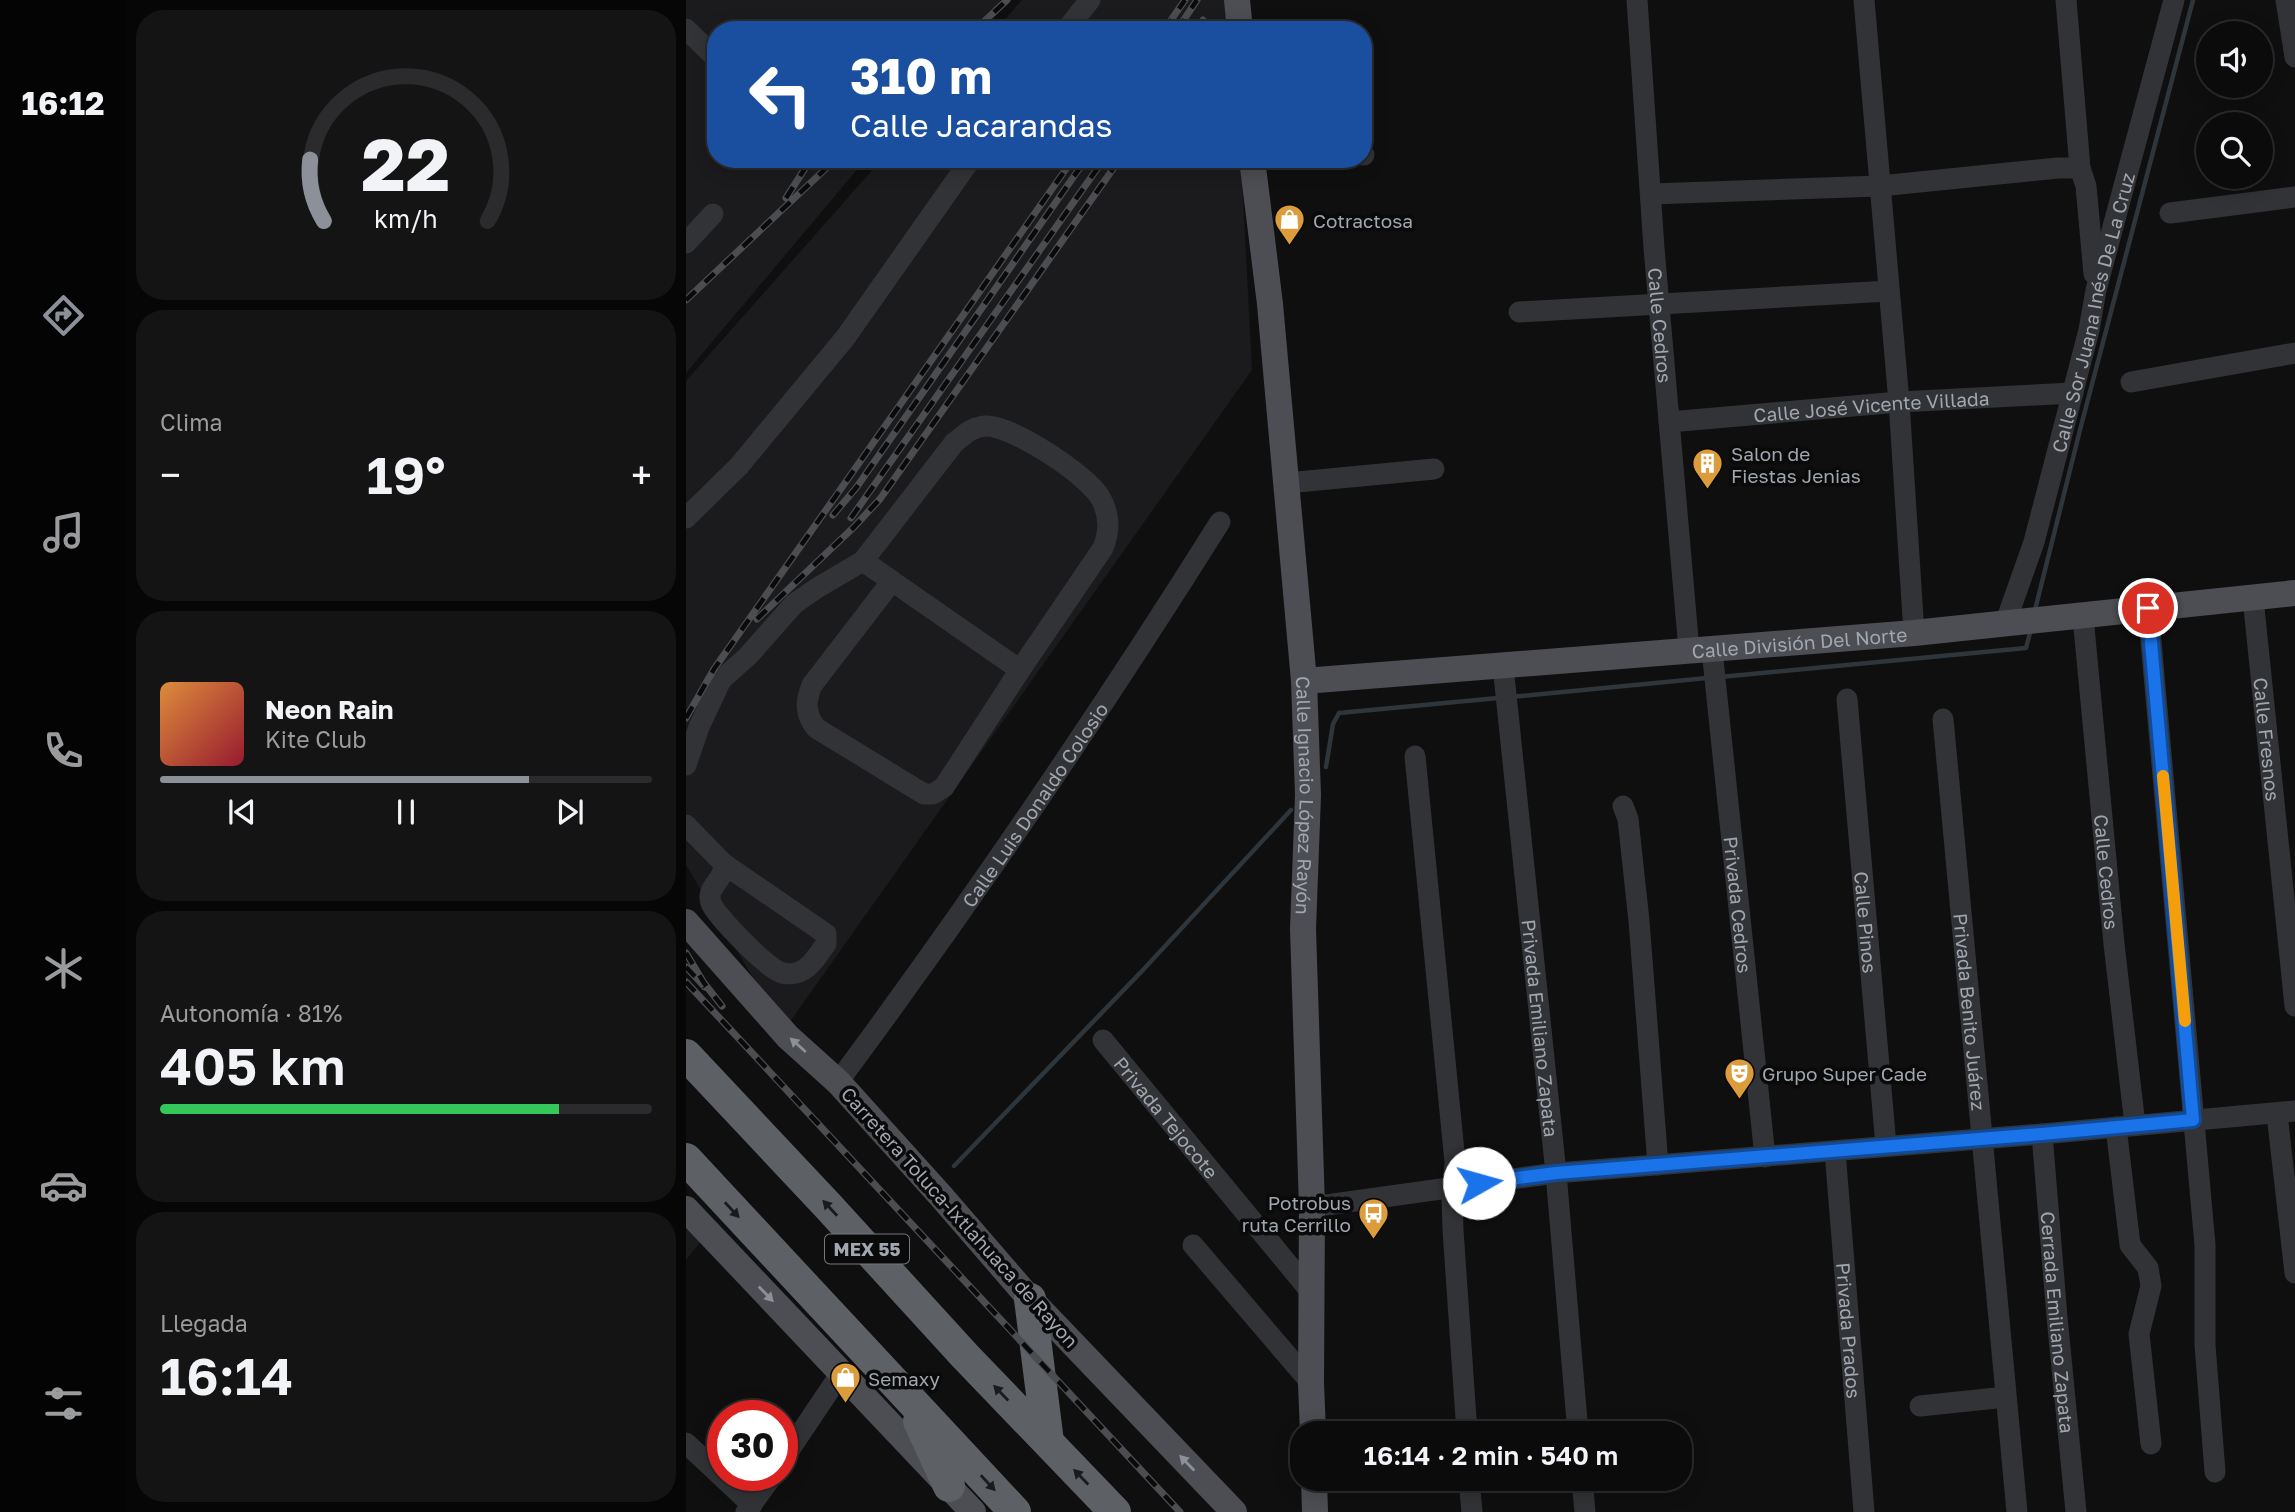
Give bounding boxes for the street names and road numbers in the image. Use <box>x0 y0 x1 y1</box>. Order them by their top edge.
street label: Calle Sor Juana Inés De La Cruz <box>2046 170 2139 455</box>
street label: Calle Cedros <box>1644 266 1677 384</box>
street label: Calle José Vicente Villada <box>1752 386 1990 426</box>
street label: Calle División Del Norte <box>1691 622 1908 662</box>
street label: Calle Ignacio López Rayón <box>1292 676 1320 915</box>
street label: Calle Fresnos <box>2250 676 2285 802</box>
street label: Calle Luis Donaldo Colosio <box>957 698 1112 911</box>
street label: Calle Cedros <box>2090 813 2124 931</box>
street label: Privada Cedros <box>1720 835 1757 974</box>
street label: Calle Pinos <box>1851 870 1882 974</box>
street label: Privada Benito Juárez <box>1950 912 1991 1111</box>
street label: Privada Emiliano Zapata <box>1518 918 1564 1138</box>
street label: Privada Tejocote <box>1110 1052 1224 1183</box>
street label: Carretera Toluca-Ixtlahuaca de Rayon <box>837 1082 1083 1352</box>
street label: Cerrada Emiliano Zapata <box>2037 1210 2080 1434</box>
road number: MEX 55 <box>825 1234 909 1264</box>
street label: Privada Prados <box>1832 1261 1866 1399</box>

